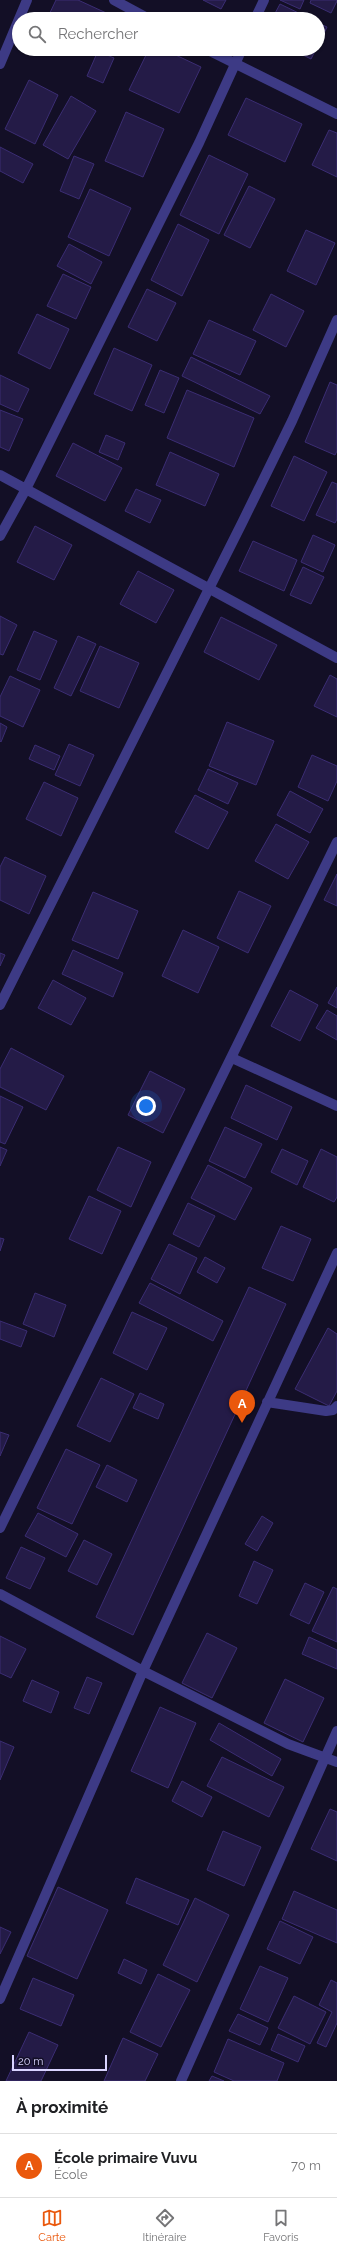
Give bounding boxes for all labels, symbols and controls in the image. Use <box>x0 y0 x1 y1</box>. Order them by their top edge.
search box <box>12 12 325 56</box>
icon: search <box>26 23 48 45</box>
text: Rechercher <box>58 25 138 43</box>
your location <box>136 1096 156 1116</box>
pin: A <box>229 1390 255 1423</box>
scale bar <box>12 2053 107 2072</box>
text: 20 m <box>18 2055 43 2068</box>
text: À proximité <box>16 2097 108 2117</box>
text: École primaire Vuvu <box>54 2149 197 2167</box>
text: A <box>25 2158 33 2173</box>
text: 70 m <box>291 2158 321 2173</box>
text: École <box>54 2167 88 2182</box>
tab: Carte <box>38 2207 66 2244</box>
tab: Itinéraire <box>143 2207 187 2244</box>
tab: Favoris <box>263 2207 299 2244</box>

